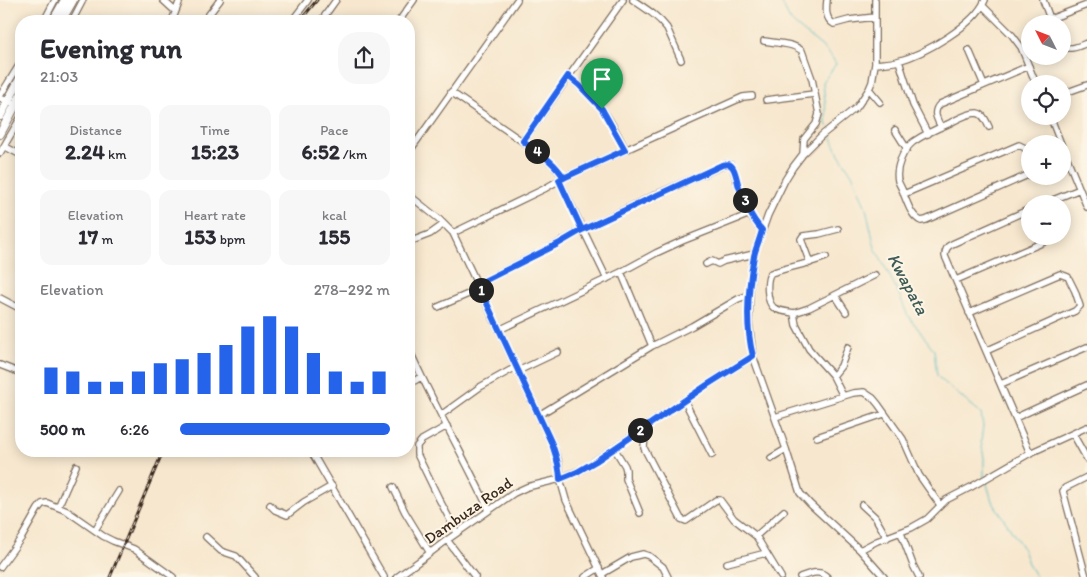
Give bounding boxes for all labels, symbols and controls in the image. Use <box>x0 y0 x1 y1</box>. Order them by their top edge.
north arrow <box>1021 15 1071 65</box>
map controls <box>1021 15 1071 245</box>
text: Evening run <box>40 31 182 65</box>
button: share <box>338 32 390 84</box>
pin <box>581 58 623 109</box>
icon: arrive <box>588 65 616 93</box>
text: 21:03 <box>40 67 78 86</box>
button: locate <box>1021 75 1071 125</box>
text: Distance <box>69 122 122 139</box>
text: Time <box>200 122 230 139</box>
text: Pace <box>320 122 348 139</box>
button: + <box>1021 135 1071 185</box>
pin: 4 <box>524 138 550 164</box>
text: 2.24 <box>65 139 105 164</box>
text: 15:23 <box>191 139 239 164</box>
text: 6:52 <box>301 139 340 164</box>
text: 4 <box>533 143 542 160</box>
text: km <box>105 146 126 163</box>
text: /km <box>340 146 367 163</box>
pin: 3 <box>732 188 758 212</box>
text: 3 <box>742 192 749 209</box>
button: − <box>1021 195 1071 245</box>
text: Elevation <box>68 207 123 224</box>
text: Heart rate <box>184 207 246 224</box>
text: kcal <box>322 207 347 224</box>
text: 17 <box>78 224 98 249</box>
text: 153 <box>184 224 217 249</box>
text: 155 <box>318 224 350 249</box>
text: m <box>98 231 113 248</box>
text: bpm <box>217 231 246 248</box>
water label: Kwapata <box>883 249 934 319</box>
pin: 1 <box>468 278 494 302</box>
text: Elevation <box>40 280 104 299</box>
text: 278–292 m <box>314 280 390 299</box>
text: 1 <box>478 282 485 299</box>
pin: 2 <box>628 418 652 442</box>
text: 500 m <box>40 420 85 439</box>
text: 6:26 <box>120 420 149 439</box>
text: 2 <box>637 422 644 439</box>
street label: Dambuza Road <box>421 473 516 548</box>

